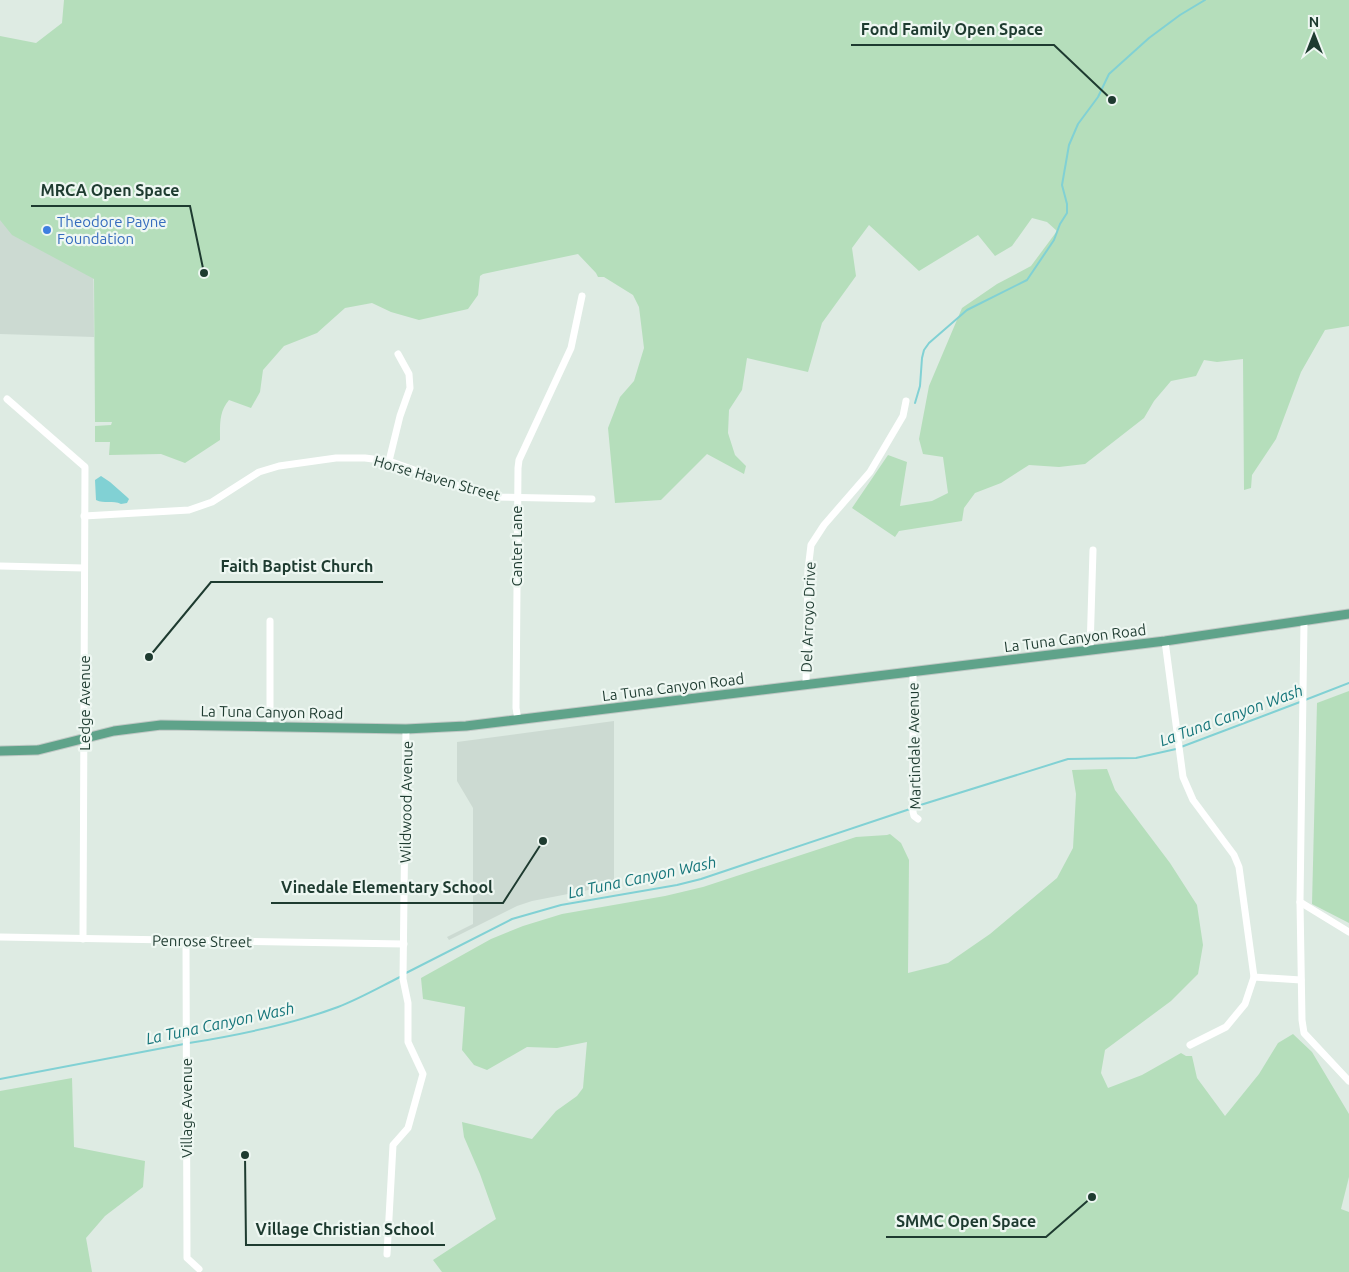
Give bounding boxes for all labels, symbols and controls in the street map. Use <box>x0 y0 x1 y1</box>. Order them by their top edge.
north arrow <box>1289 10 1339 60</box>
callout: Fond Family Open Space <box>851 14 1054 45</box>
text: N <box>1309 14 1319 30</box>
text: Fond Family Open Space <box>861 20 1043 38</box>
callout: MRCA Open Space <box>31 175 190 206</box>
text: MRCA Open Space <box>41 181 179 199</box>
place label: Theodore Payne Foundation <box>57 213 167 247</box>
marker: Theodore Payne Foundation <box>41 224 53 236</box>
street label: Horse Haven Street <box>372 452 502 504</box>
street label: Canter Lane <box>508 506 525 586</box>
callout: Faith Baptist Church <box>211 551 383 582</box>
text: Faith Baptist Church <box>221 557 373 575</box>
street label: Del Arroyo Drive <box>798 561 818 673</box>
street label: La Tuna Canyon Road <box>1003 621 1147 655</box>
street label: Ledge Avenue <box>76 655 93 751</box>
street label: La Tuna Canyon Road <box>601 670 745 704</box>
water label: La Tuna Canyon Wash <box>1157 681 1305 749</box>
street label: Martindale Avenue <box>904 682 924 810</box>
street label: La Tuna Canyon Road <box>200 702 344 722</box>
street label: Wildwood Avenue <box>396 741 416 863</box>
water label: La Tuna Canyon Wash <box>566 852 718 902</box>
callout: Vinedale Elementary School <box>271 872 503 903</box>
text: Vinedale Elementary School <box>281 878 493 896</box>
street label: Penrose Street <box>152 932 252 950</box>
water label: La Tuna Canyon Wash <box>144 998 296 1048</box>
street label: Village Avenue <box>178 1058 195 1158</box>
callout: SMMC Open Space <box>886 1206 1046 1237</box>
text: SMMC Open Space <box>896 1212 1036 1230</box>
callout: Village Christian School <box>246 1214 445 1245</box>
text: Village Christian School <box>256 1220 435 1238</box>

